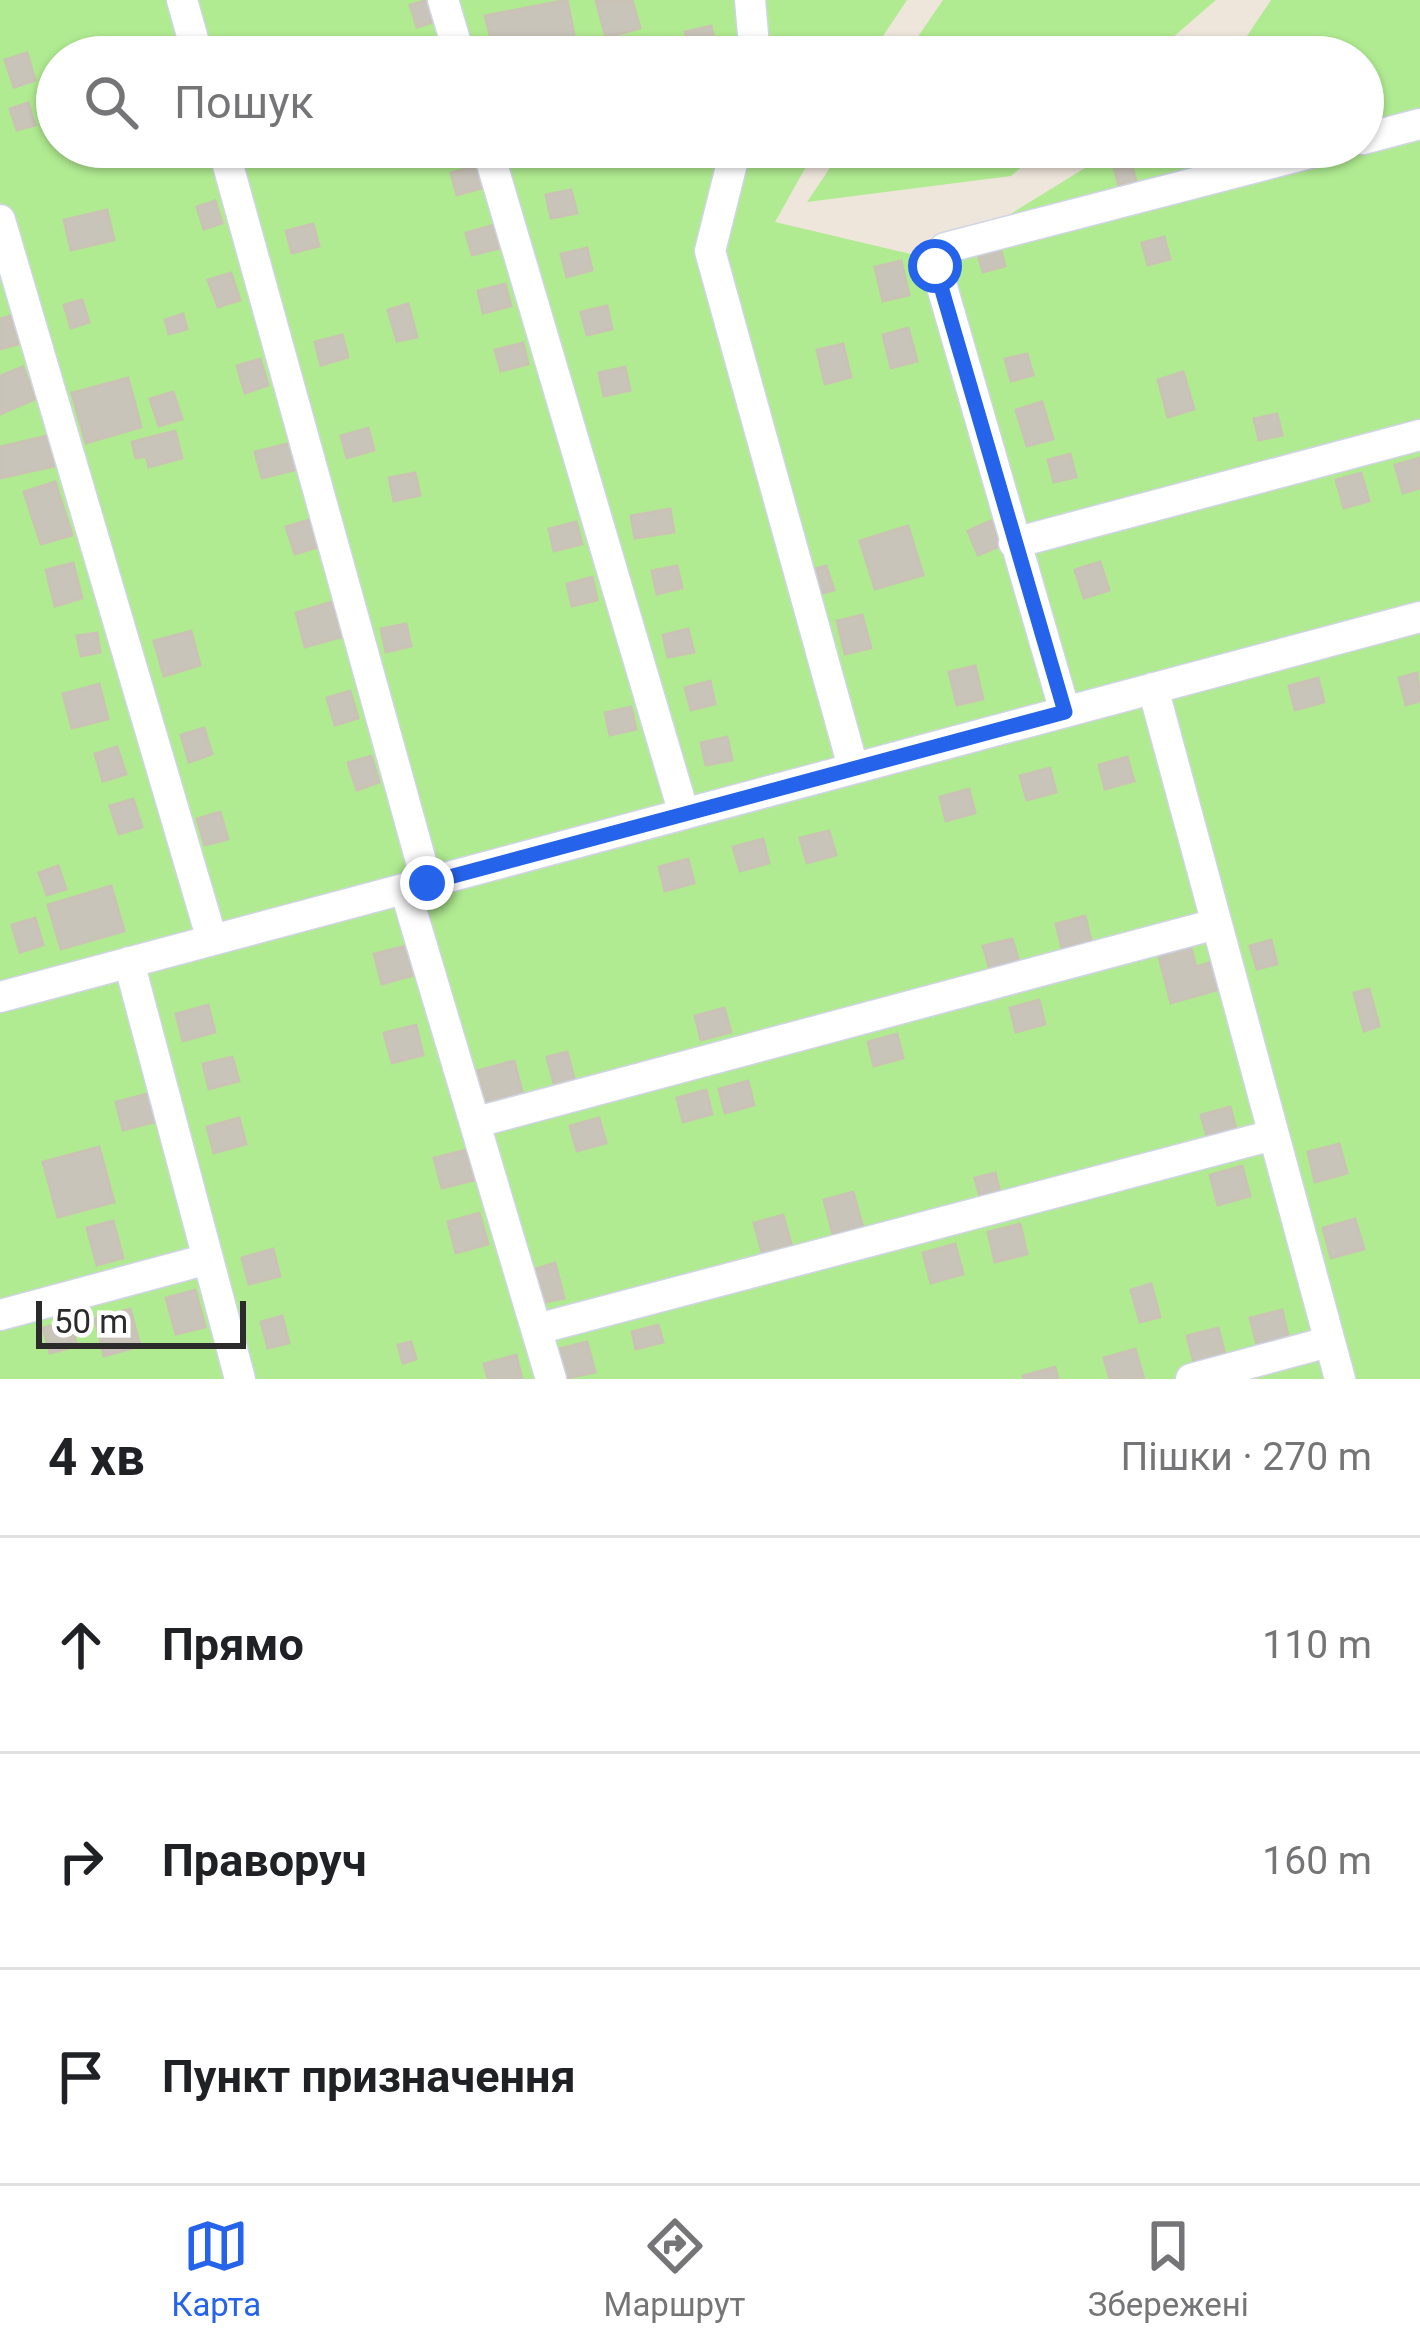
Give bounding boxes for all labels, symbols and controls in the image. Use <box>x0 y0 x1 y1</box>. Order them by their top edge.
search box <box>36 36 1384 168</box>
icon: search <box>78 69 144 135</box>
text: Пошук <box>174 76 314 129</box>
route start <box>908 239 962 293</box>
route end <box>400 856 454 910</box>
scale bar <box>36 1295 246 1348</box>
text: 50 m <box>54 1302 128 1341</box>
text: 4 хв <box>48 1428 145 1487</box>
text: Пішки · 270 m <box>1120 1434 1372 1480</box>
icon: ahead <box>48 1612 114 1678</box>
text: Прямо <box>162 1618 304 1671</box>
text: 110 m <box>1262 1622 1372 1668</box>
icon: right <box>48 1828 114 1894</box>
text: Праворуч <box>162 1834 367 1887</box>
text: 160 m <box>1262 1838 1372 1884</box>
icon: arrive <box>48 2044 114 2110</box>
text: Пункт призначення <box>162 2050 576 2103</box>
tab: Карта <box>171 2213 261 2324</box>
tab: Маршрут <box>604 2213 745 2324</box>
tab: Збережені <box>1088 2213 1249 2324</box>

